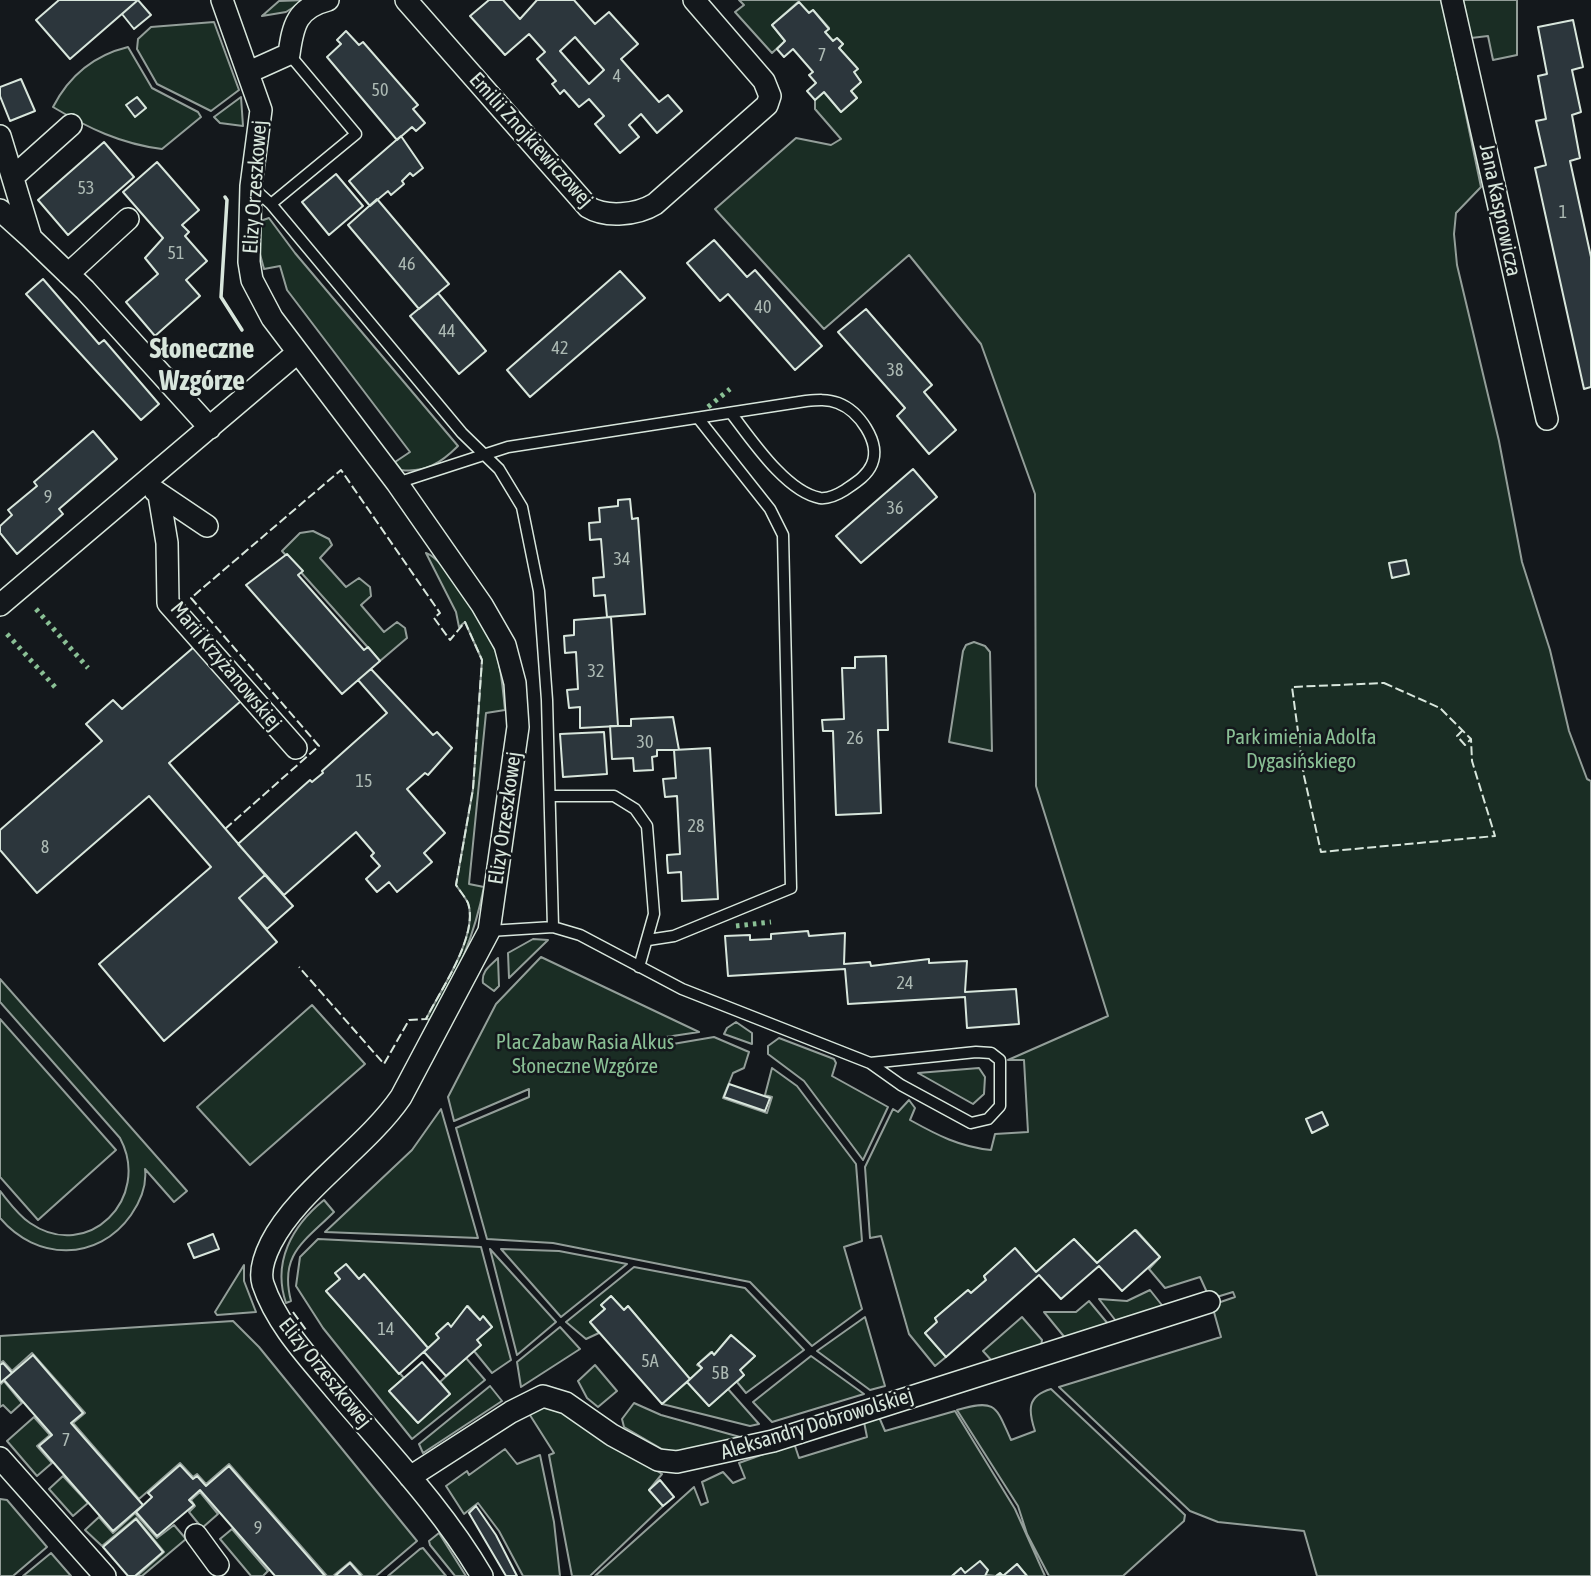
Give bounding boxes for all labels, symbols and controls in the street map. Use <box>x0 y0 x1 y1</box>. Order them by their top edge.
house number: 7 <box>818 44 826 66</box>
house number: 4 <box>613 65 621 87</box>
street label: Emilii Znojkiewiczowej <box>464 67 598 213</box>
house number: 50 <box>372 79 388 101</box>
street label: Elizy Orzeszkowej <box>238 119 272 255</box>
street label: Jana Kasprowicza <box>1474 142 1526 278</box>
house number: 53 <box>78 177 94 199</box>
house number: 1 <box>1559 201 1567 223</box>
house number: 51 <box>168 242 184 264</box>
house number: 46 <box>399 253 415 275</box>
house number: 40 <box>755 296 771 318</box>
house number: 44 <box>439 320 455 342</box>
district label: Słoneczne Wzgórze <box>150 332 254 398</box>
house number: 42 <box>552 337 568 359</box>
house number: 38 <box>887 359 903 381</box>
house number: 9 <box>44 486 52 508</box>
house number: 36 <box>887 497 903 519</box>
house number: 34 <box>614 548 630 570</box>
street label: Marii Krzyżanowskiej <box>165 597 287 735</box>
house number: 32 <box>588 660 604 682</box>
park label: Park imienia Adolfa Dygasińskiego <box>1225 724 1377 774</box>
house number: 26 <box>847 727 863 749</box>
house number: 30 <box>637 731 653 753</box>
street label: Elizy Orzeszkowej <box>483 750 527 886</box>
house number: 15 <box>356 770 372 792</box>
house number: 28 <box>688 815 704 837</box>
house number: 8 <box>41 836 49 858</box>
house number: 24 <box>897 972 913 994</box>
park label: Plac Zabaw Rasia Alkus Słoneczne Wzgórze <box>496 1029 674 1079</box>
street label: Elizy Orzeszkowej <box>273 1313 377 1433</box>
house number: 14 <box>378 1318 394 1340</box>
house number: 5A <box>641 1350 659 1372</box>
house number: 5B <box>712 1362 728 1384</box>
street label: Aleksandry Dobrowolskiej <box>718 1383 916 1465</box>
house number: 7 <box>62 1429 70 1451</box>
house number: 9 <box>254 1517 262 1539</box>

